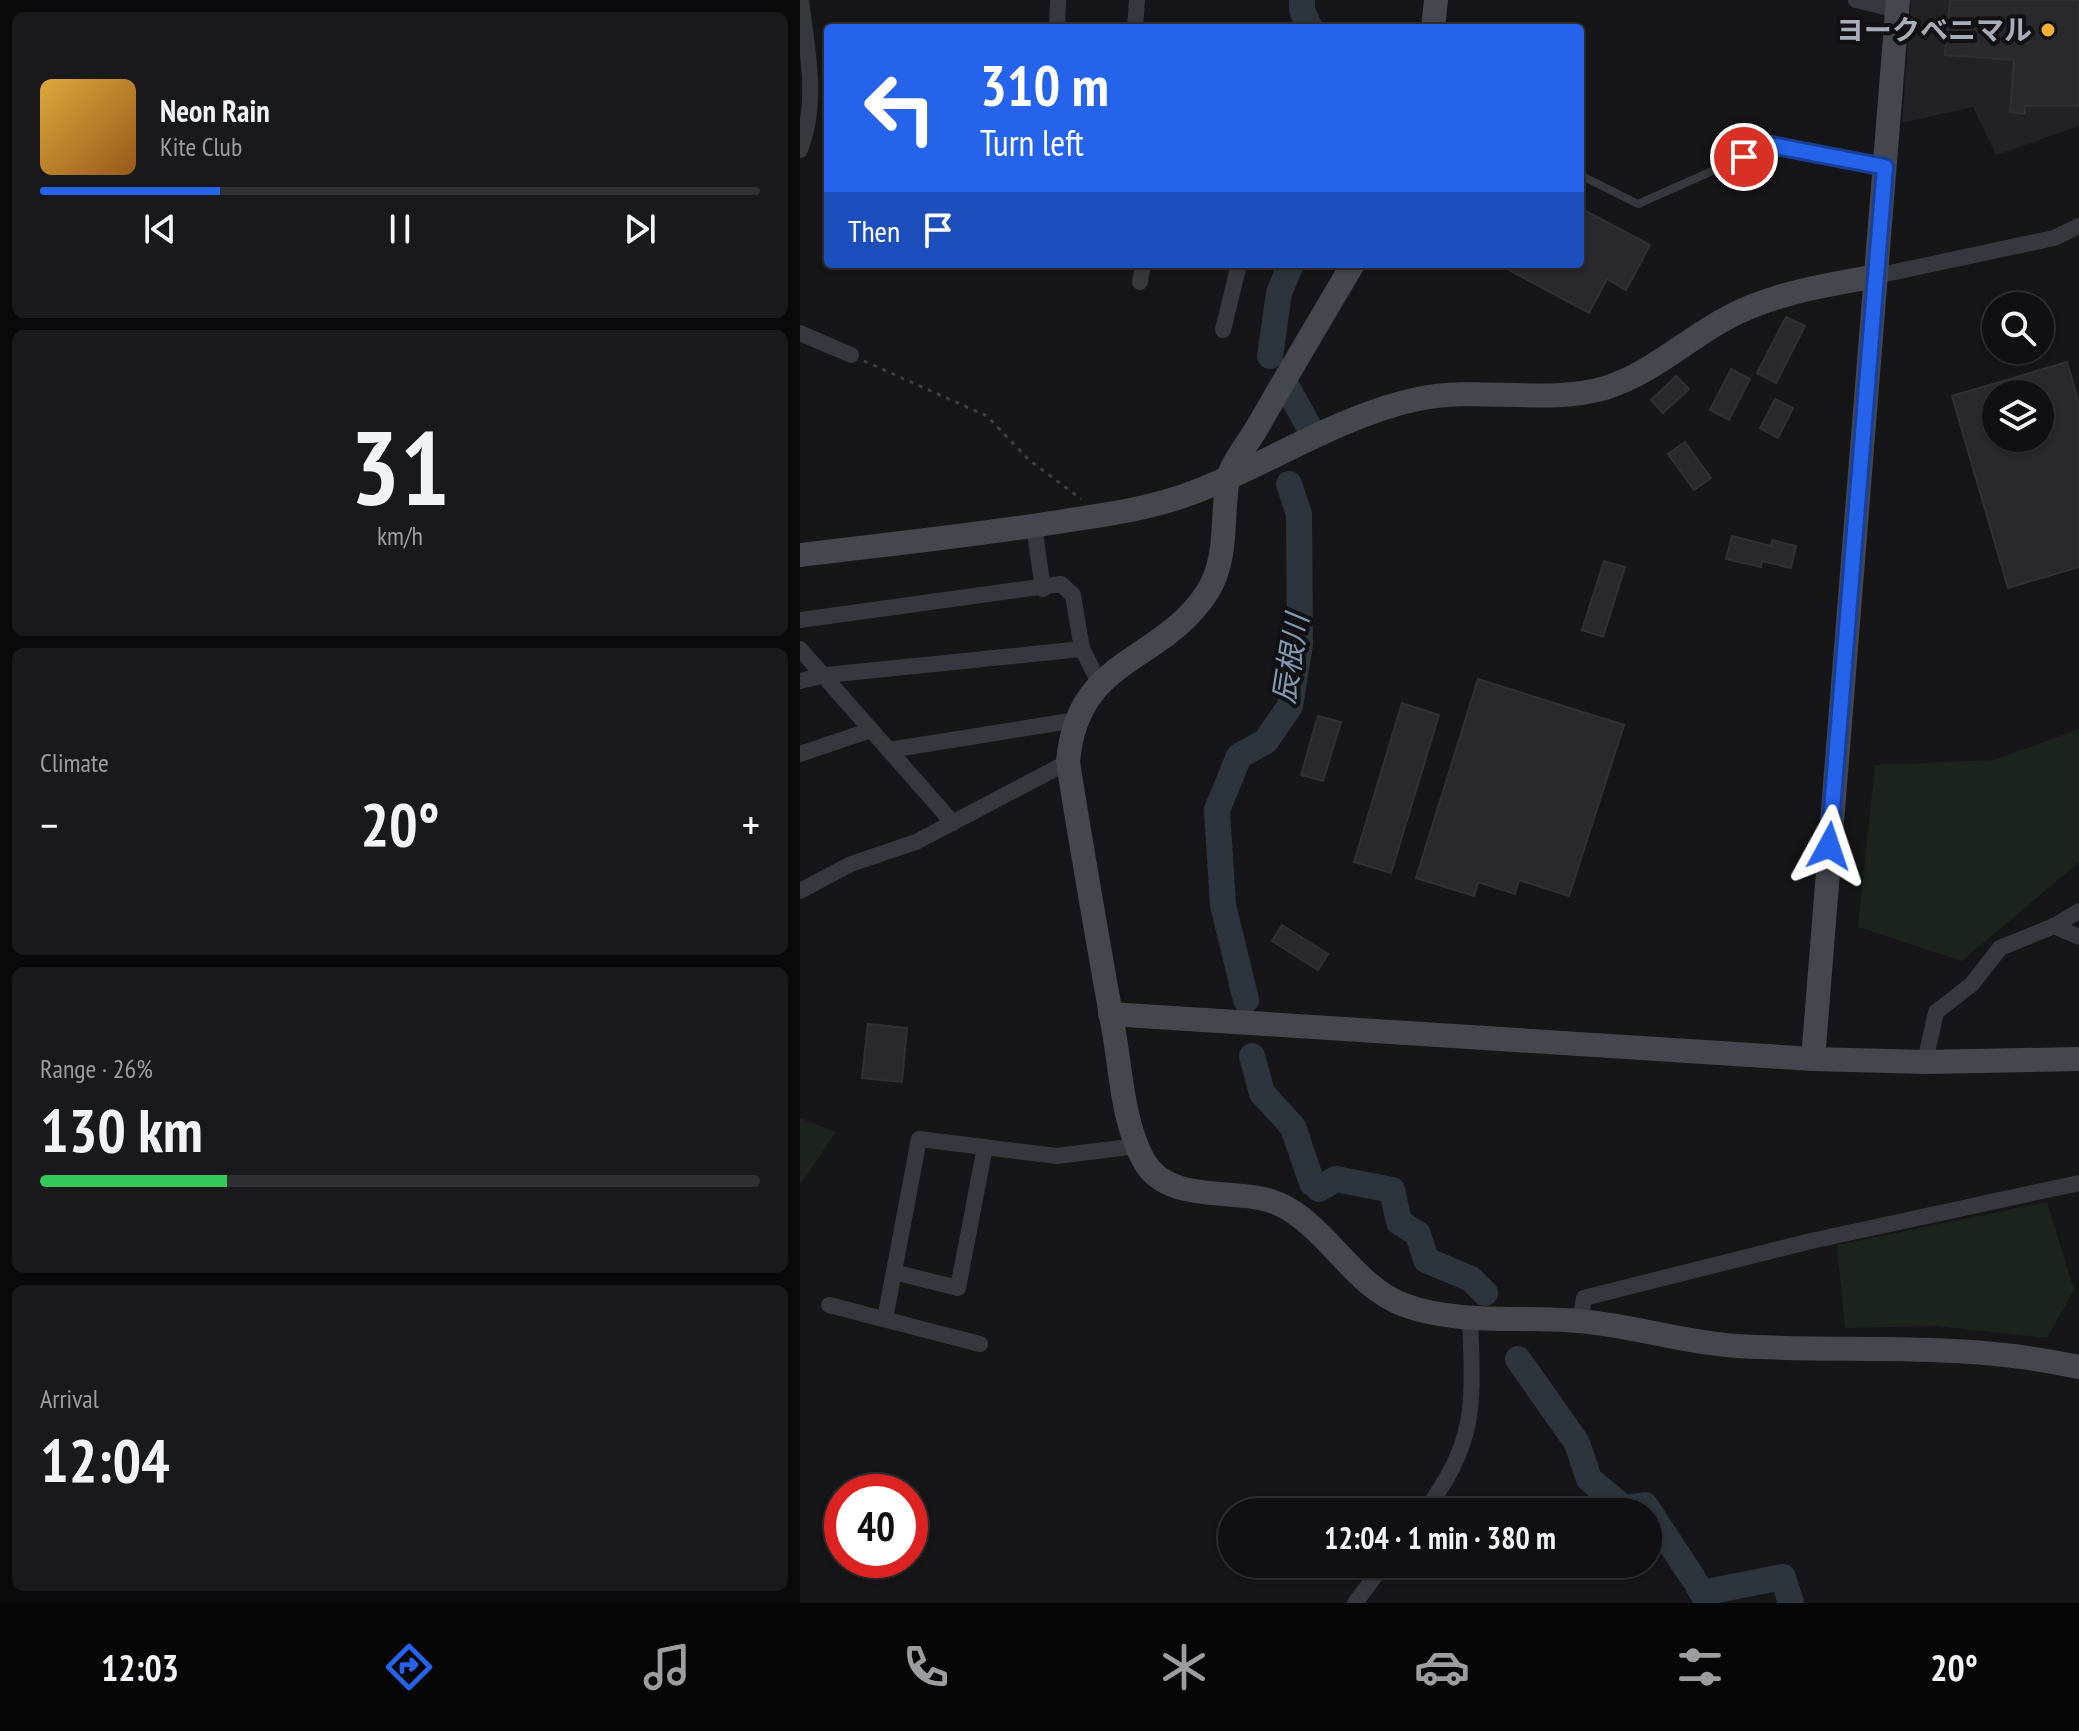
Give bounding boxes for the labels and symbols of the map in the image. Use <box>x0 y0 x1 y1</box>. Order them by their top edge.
place label: ヨークベニマル <box>1836 11 2032 48</box>
marker: ヨークベニマル <box>2039 21 2057 39</box>
pin <box>1710 123 1778 191</box>
water label: 辰根川 <box>1263 608 1316 706</box>
position arrow <box>1787 804 1871 888</box>
speed limit sign: 40 <box>824 1474 928 1578</box>

